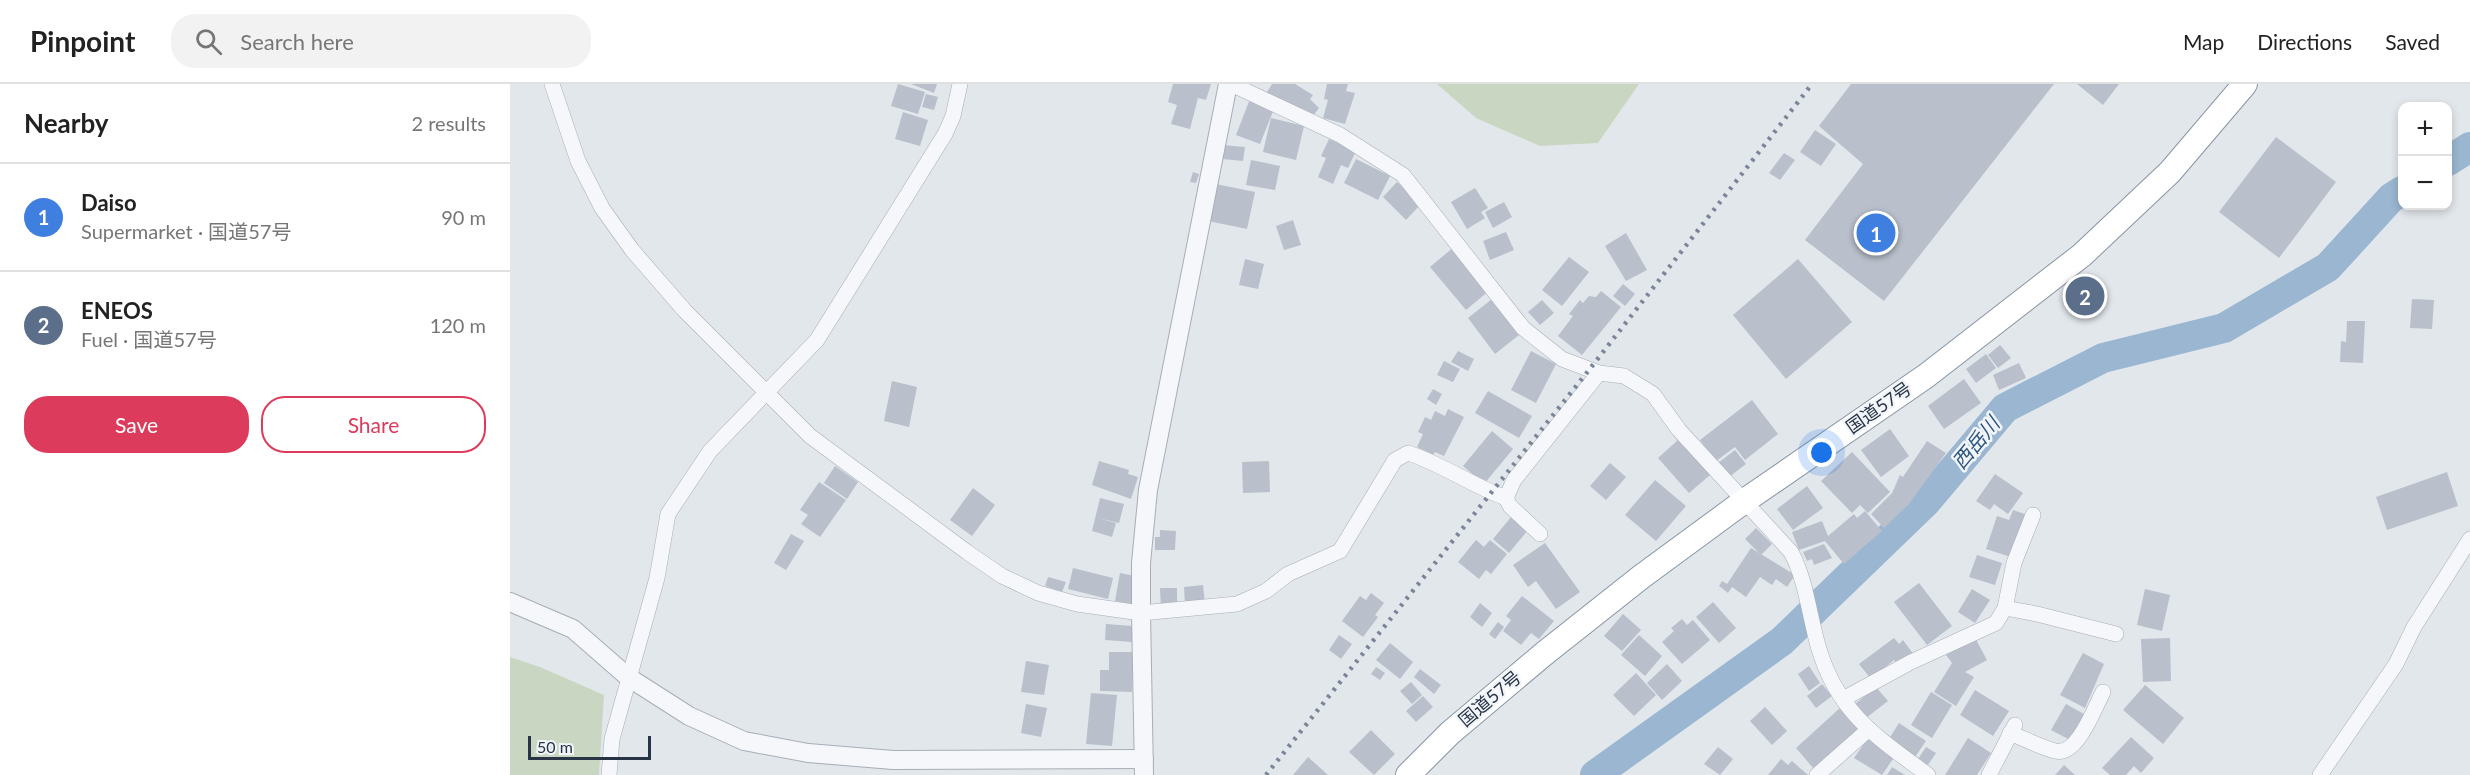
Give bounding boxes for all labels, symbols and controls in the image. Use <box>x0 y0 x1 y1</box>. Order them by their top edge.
search box <box>171 14 591 68</box>
text: Pinpoint <box>30 24 135 58</box>
icon: search <box>192 25 225 58</box>
text: Search here <box>240 28 354 55</box>
text: Map <box>2183 29 2224 54</box>
text: Directions <box>2257 29 2352 54</box>
text: Saved <box>2385 29 2440 54</box>
map controls <box>2398 102 2452 210</box>
button: + <box>2398 102 2452 156</box>
text: Nearby <box>24 107 109 139</box>
text: 2 results <box>411 111 486 135</box>
button: − <box>2398 156 2452 210</box>
text: Daiso <box>81 189 137 216</box>
text: 1 <box>38 205 49 229</box>
text: 90 m <box>441 205 486 229</box>
pin: 1 <box>1856 210 1896 256</box>
text: Supermarket · 国道57号 <box>81 219 291 243</box>
pin: 2 <box>2066 274 2104 318</box>
text: ENEOS <box>81 297 153 324</box>
text: 2 <box>38 313 49 337</box>
text: 120 m <box>430 313 486 337</box>
text: Fuel · 国道57号 <box>81 327 217 351</box>
street label: 国道57号 <box>1841 377 1915 438</box>
button: Save <box>24 396 249 453</box>
button: Share <box>261 396 486 453</box>
water label: 西岳川 <box>1947 410 2005 473</box>
your location <box>1807 438 1836 467</box>
street label: 国道57号 <box>1454 666 1525 731</box>
scale bar <box>528 733 651 760</box>
text: 50 m <box>537 737 573 756</box>

